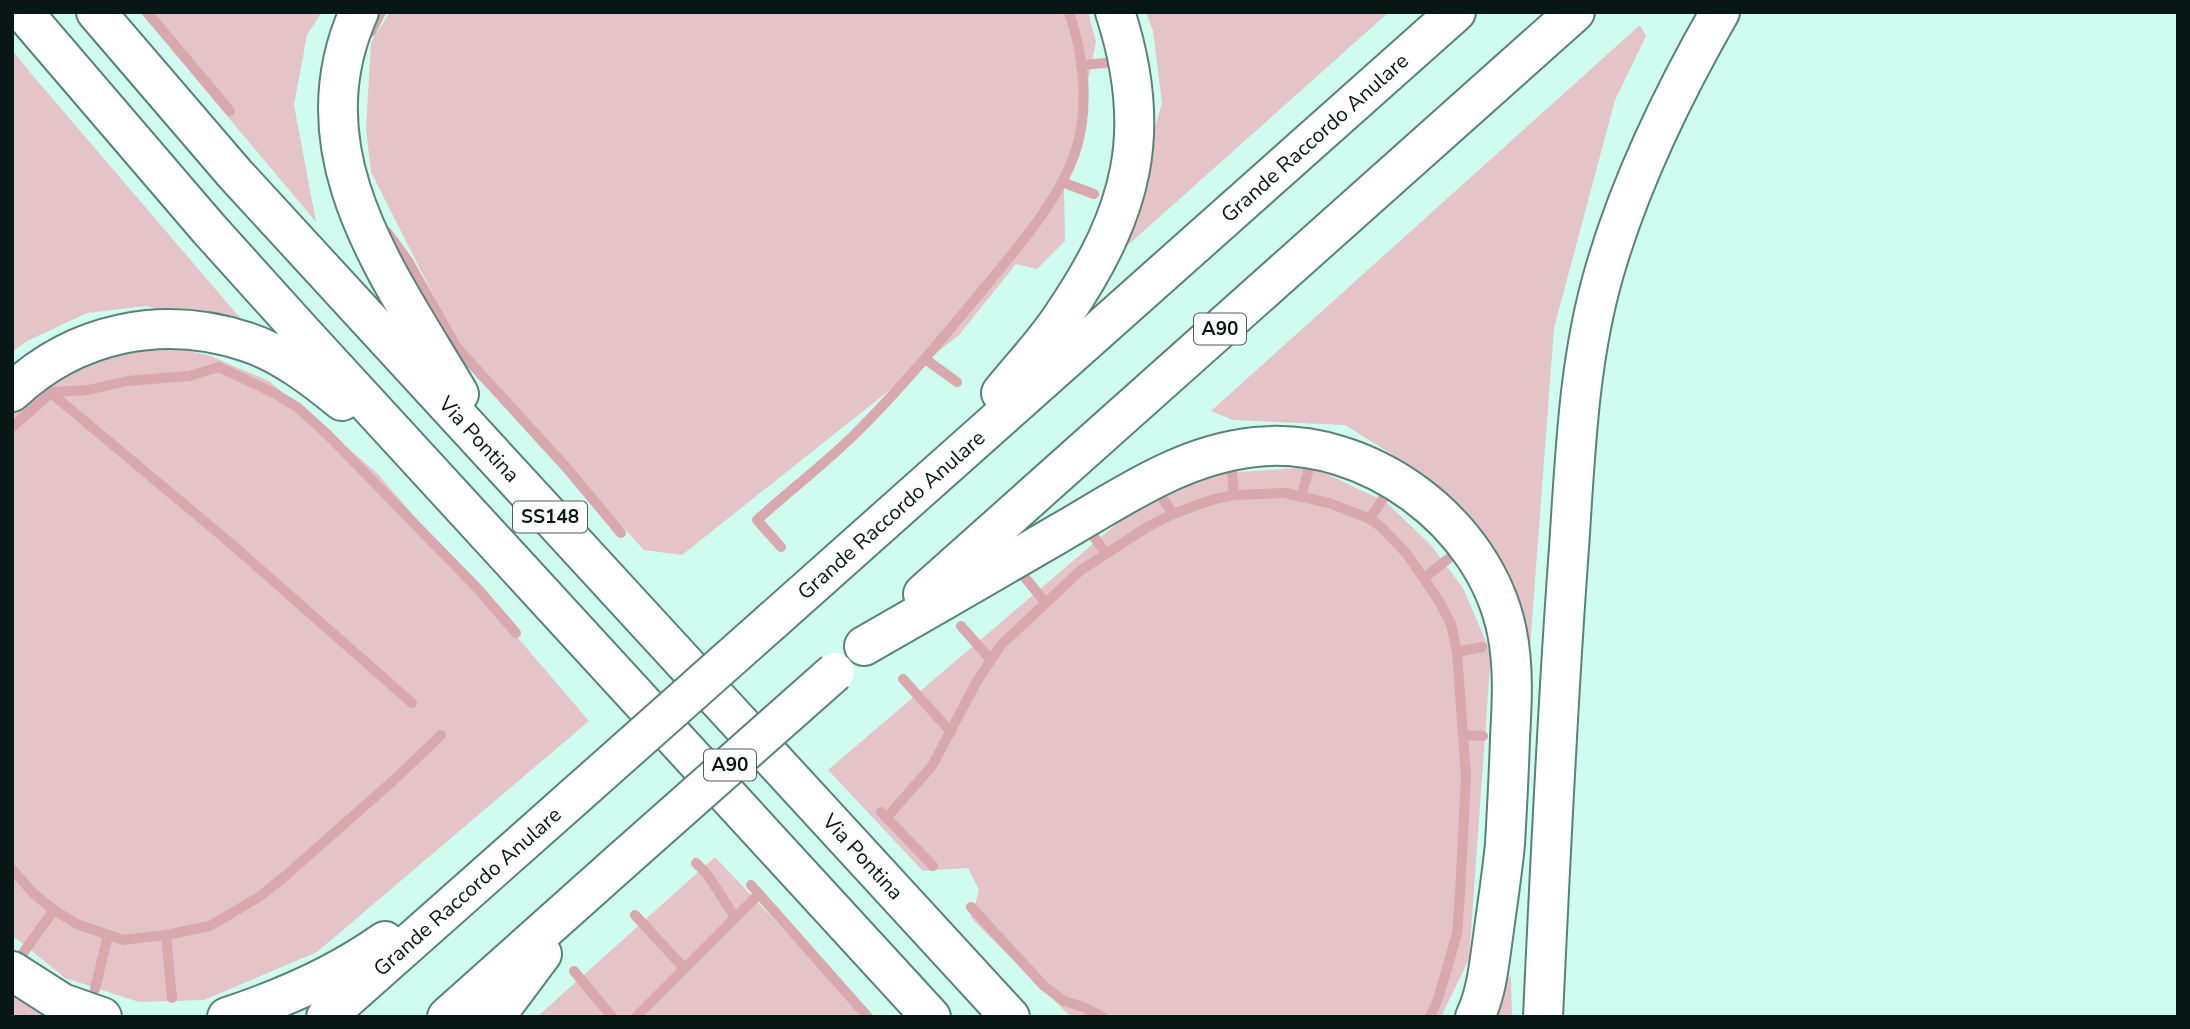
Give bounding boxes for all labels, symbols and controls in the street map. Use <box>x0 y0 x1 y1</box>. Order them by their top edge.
street label: Grande Raccordo Anulare <box>1215 47 1414 229</box>
road number: A90 <box>1194 314 1246 344</box>
street label: Via Pontina <box>432 390 526 489</box>
street label: Grande Raccordo Anulare <box>791 424 991 606</box>
road number: SS148 <box>513 502 587 532</box>
road number: A90 <box>704 750 756 780</box>
street label: Grande Raccordo Anulare <box>368 801 567 982</box>
street label: Via Pontina <box>815 807 909 906</box>

